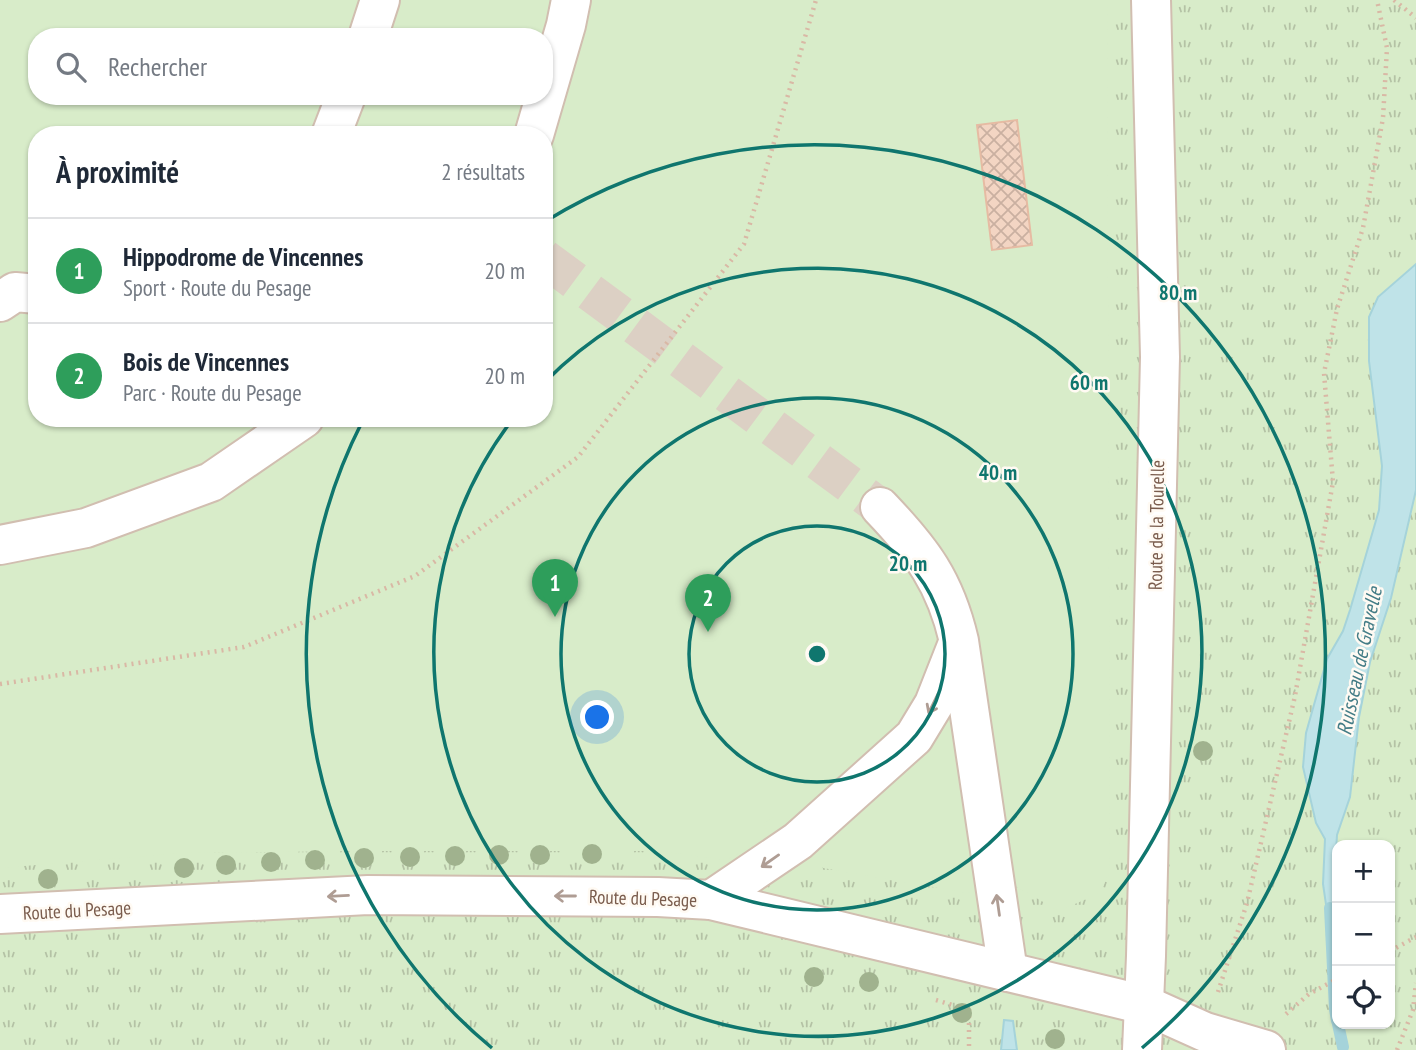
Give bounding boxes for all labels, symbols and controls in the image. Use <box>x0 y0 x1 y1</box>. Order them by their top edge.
search box <box>28 28 553 105</box>
icon: search <box>52 48 90 86</box>
text: Rechercher <box>108 50 207 83</box>
text: À proximité <box>56 152 179 191</box>
text: 2 résultats <box>441 157 525 186</box>
text: Hippodrome de Vincennes <box>123 240 363 273</box>
text: 1 <box>74 256 85 285</box>
text: 20 m <box>484 256 525 285</box>
text: Sport · Route du Pesage <box>123 273 312 302</box>
text: 80 m <box>1159 279 1197 306</box>
text: Bois de Vincennes <box>123 345 289 378</box>
text: 2 <box>74 361 85 390</box>
text: 20 m <box>484 361 525 390</box>
text: 60 m <box>1070 369 1108 396</box>
text: Parc · Route du Pesage <box>123 378 302 407</box>
text: 40 m <box>979 459 1017 486</box>
street label: Route de la Tourelle <box>1143 460 1169 590</box>
text: 20 m <box>889 550 927 577</box>
pin: 1 <box>532 559 578 617</box>
pin: 2 <box>685 574 731 632</box>
water label: Ruisseau de Gravelle <box>1330 583 1388 737</box>
centre of rings <box>805 642 829 666</box>
one-way arrow <box>925 693 939 714</box>
your location <box>580 700 614 734</box>
map controls <box>1332 840 1395 1029</box>
button: + <box>1332 840 1395 903</box>
one-way arrow <box>761 854 780 868</box>
street label: Route du Pesage <box>588 884 698 912</box>
one-way arrow <box>554 889 577 903</box>
one-way arrow <box>327 890 350 903</box>
one-way arrow <box>991 894 1004 916</box>
street label: Route du Pesage <box>22 895 132 925</box>
button: − <box>1332 903 1395 966</box>
button: locate <box>1332 966 1395 1029</box>

